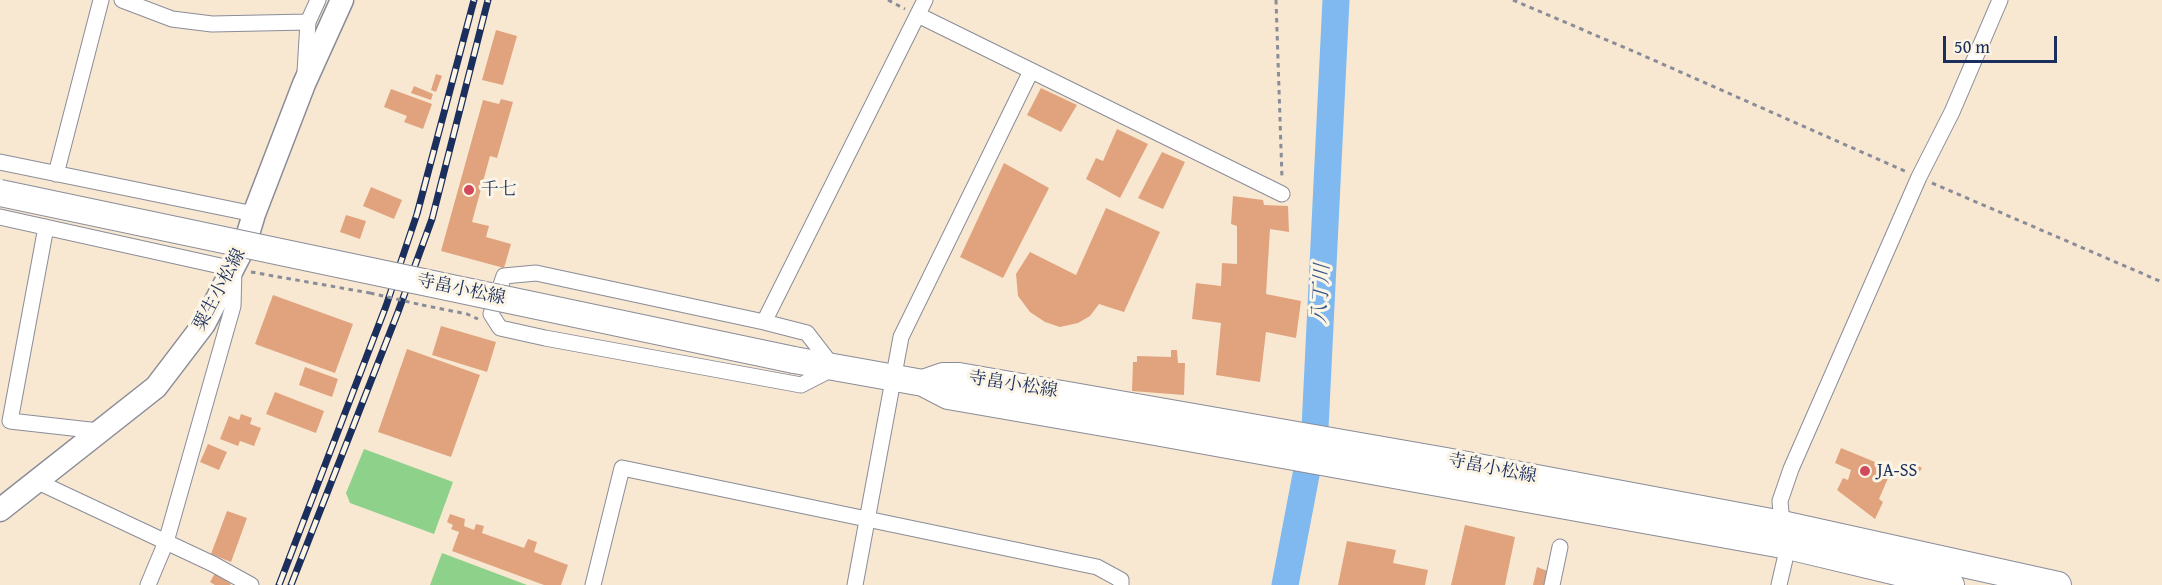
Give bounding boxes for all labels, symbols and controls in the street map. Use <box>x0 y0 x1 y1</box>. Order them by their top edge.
scale bar <box>1946 24 2060 62</box>
text: 50 m <box>1954 33 1990 60</box>
place label: 千七 <box>481 179 517 201</box>
marker: 千七 <box>462 183 476 197</box>
street label: 粟生小松線 <box>189 245 251 335</box>
water label: 八丁川 <box>1308 263 1336 325</box>
street label: 寺畠小松線 <box>415 270 507 310</box>
street label: 寺畠小松線 <box>967 367 1059 403</box>
street label: 寺畠小松線 <box>1446 450 1538 488</box>
place label: JA-SS <box>1877 460 1917 482</box>
marker: JA-SS <box>1858 464 1872 478</box>

